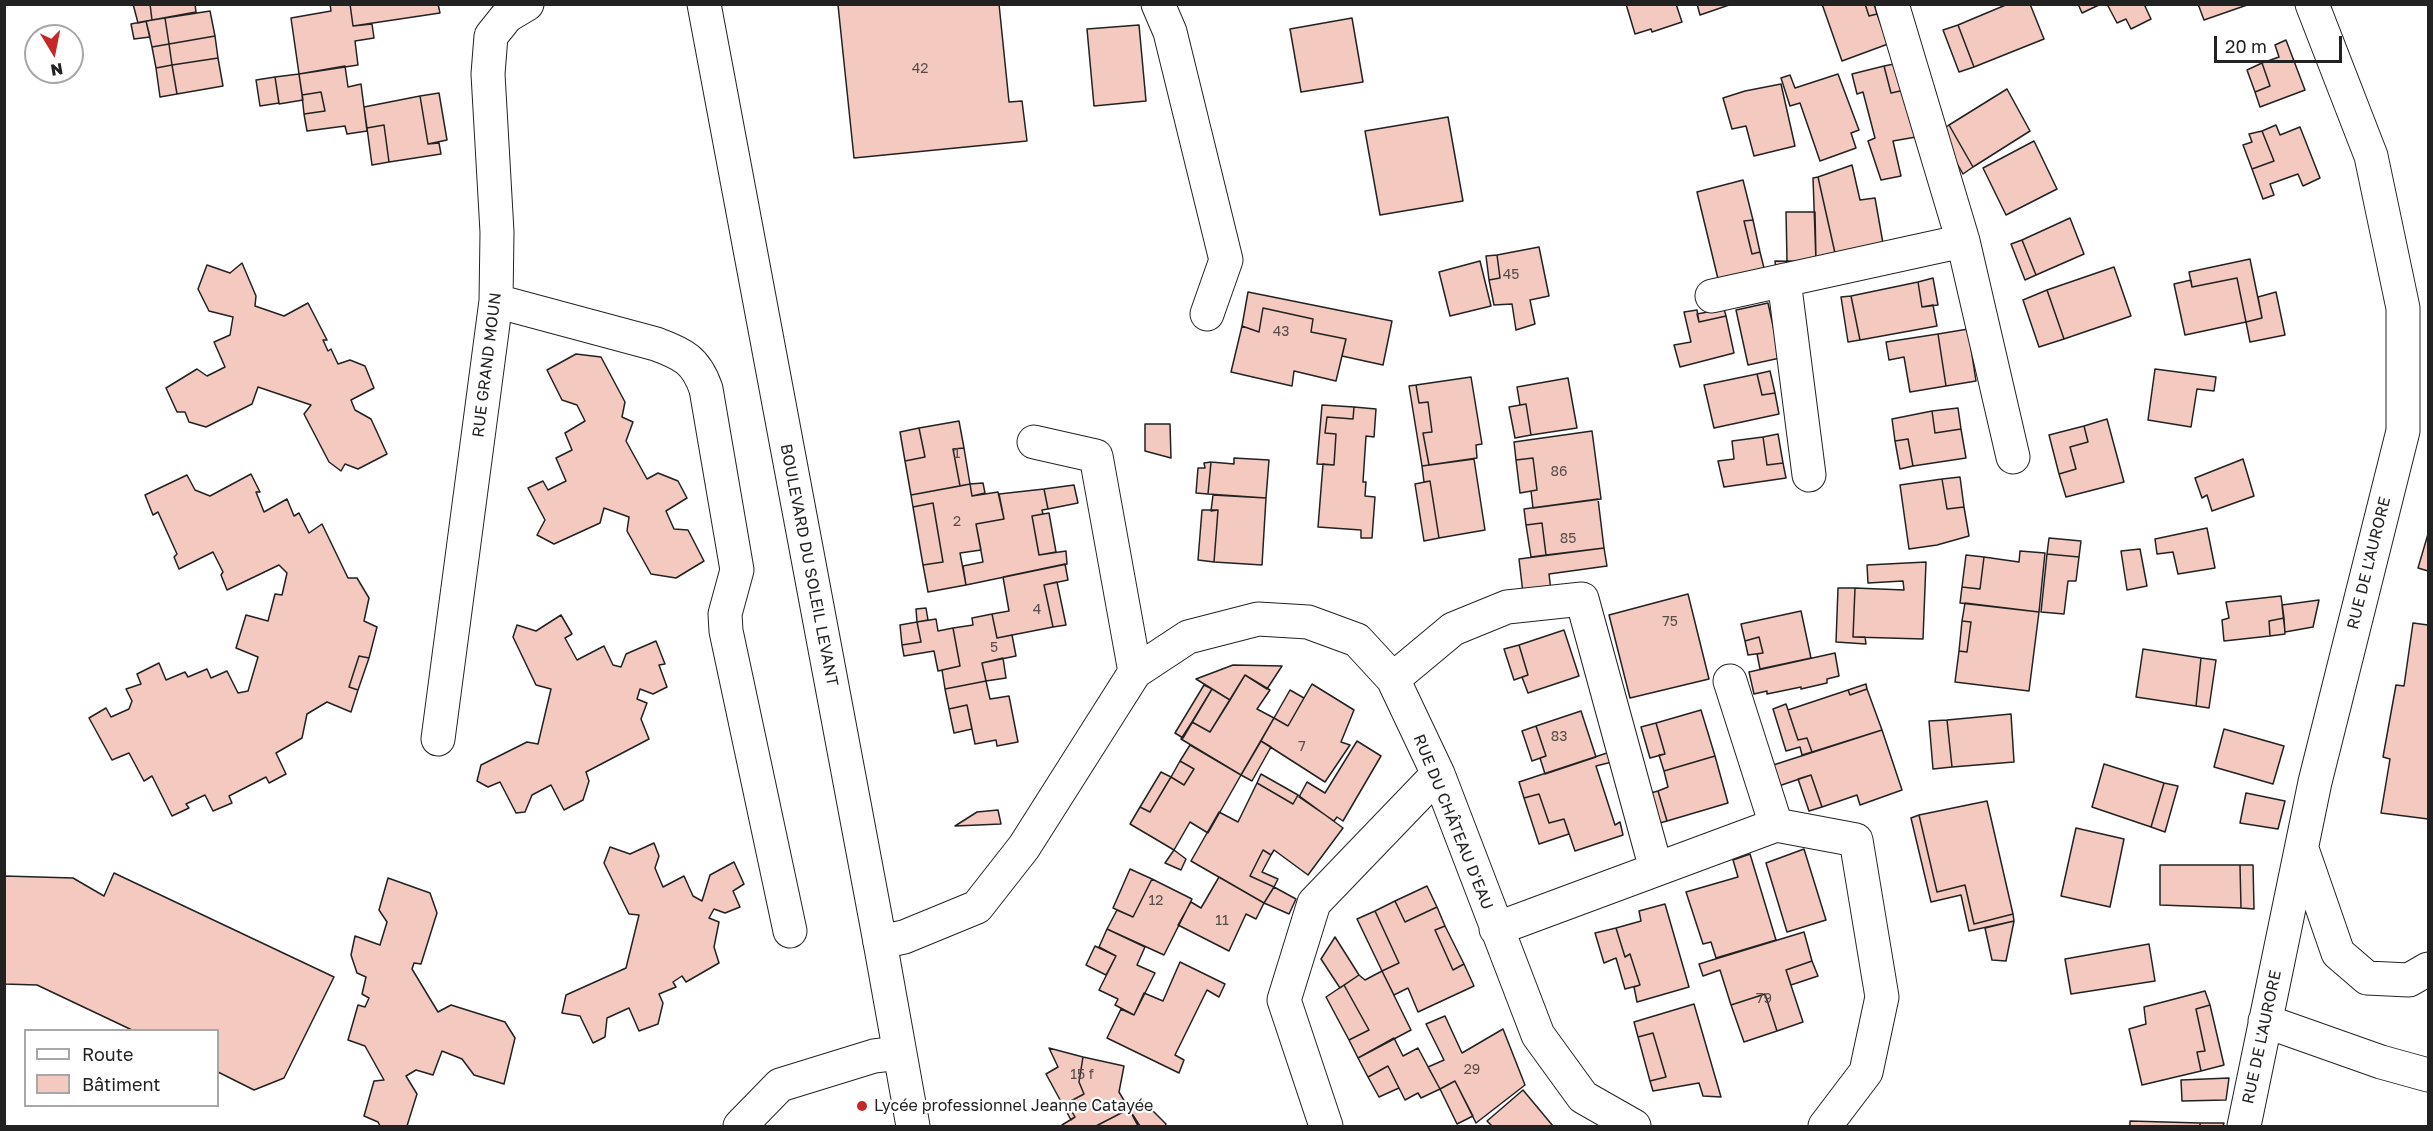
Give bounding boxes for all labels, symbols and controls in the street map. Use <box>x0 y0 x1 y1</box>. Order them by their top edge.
north arrow <box>24 24 84 84</box>
scale bar <box>2217 24 2344 62</box>
text: 20 m <box>2225 35 2267 57</box>
text: N <box>49 59 65 81</box>
house number: 42 <box>912 61 928 77</box>
house number: 45 <box>1503 267 1519 283</box>
street label: RUE GRAND MOUN <box>469 291 505 439</box>
house number: 43 <box>1273 324 1289 340</box>
street label: BOULEVARD DU SOLEIL LEVANT <box>776 442 842 688</box>
house number: 1 <box>954 446 960 462</box>
house number: 86 <box>1550 464 1568 480</box>
street label: RUE DE L'AURORE <box>2343 495 2395 631</box>
house number: 2 <box>953 514 961 530</box>
house number: 85 <box>1560 531 1576 547</box>
house number: 4 <box>1033 602 1041 618</box>
house number: 75 <box>1662 614 1678 630</box>
house number: 5 <box>990 640 998 656</box>
house number: 83 <box>1551 729 1567 745</box>
street label: RUE DU CHÂTEAU D'EAU <box>1409 731 1497 913</box>
house number: 7 <box>1298 739 1306 755</box>
house number: 12 <box>1149 893 1163 909</box>
house number: 11 <box>1215 913 1229 929</box>
street label: RUE DE L'AURORE <box>2238 968 2286 1106</box>
house number: 79 <box>1756 991 1772 1007</box>
legend <box>24 1029 219 1107</box>
text: Route <box>82 1043 133 1065</box>
house number: 29 <box>1464 1062 1480 1078</box>
house number: 15 f <box>1070 1067 1094 1083</box>
text: Bâtiment <box>82 1073 161 1095</box>
place label: Lycée professionnel Jeanne Catayée <box>874 1096 1153 1116</box>
marker: Lycée professionnel Jeanne Catayée <box>855 1099 869 1113</box>

